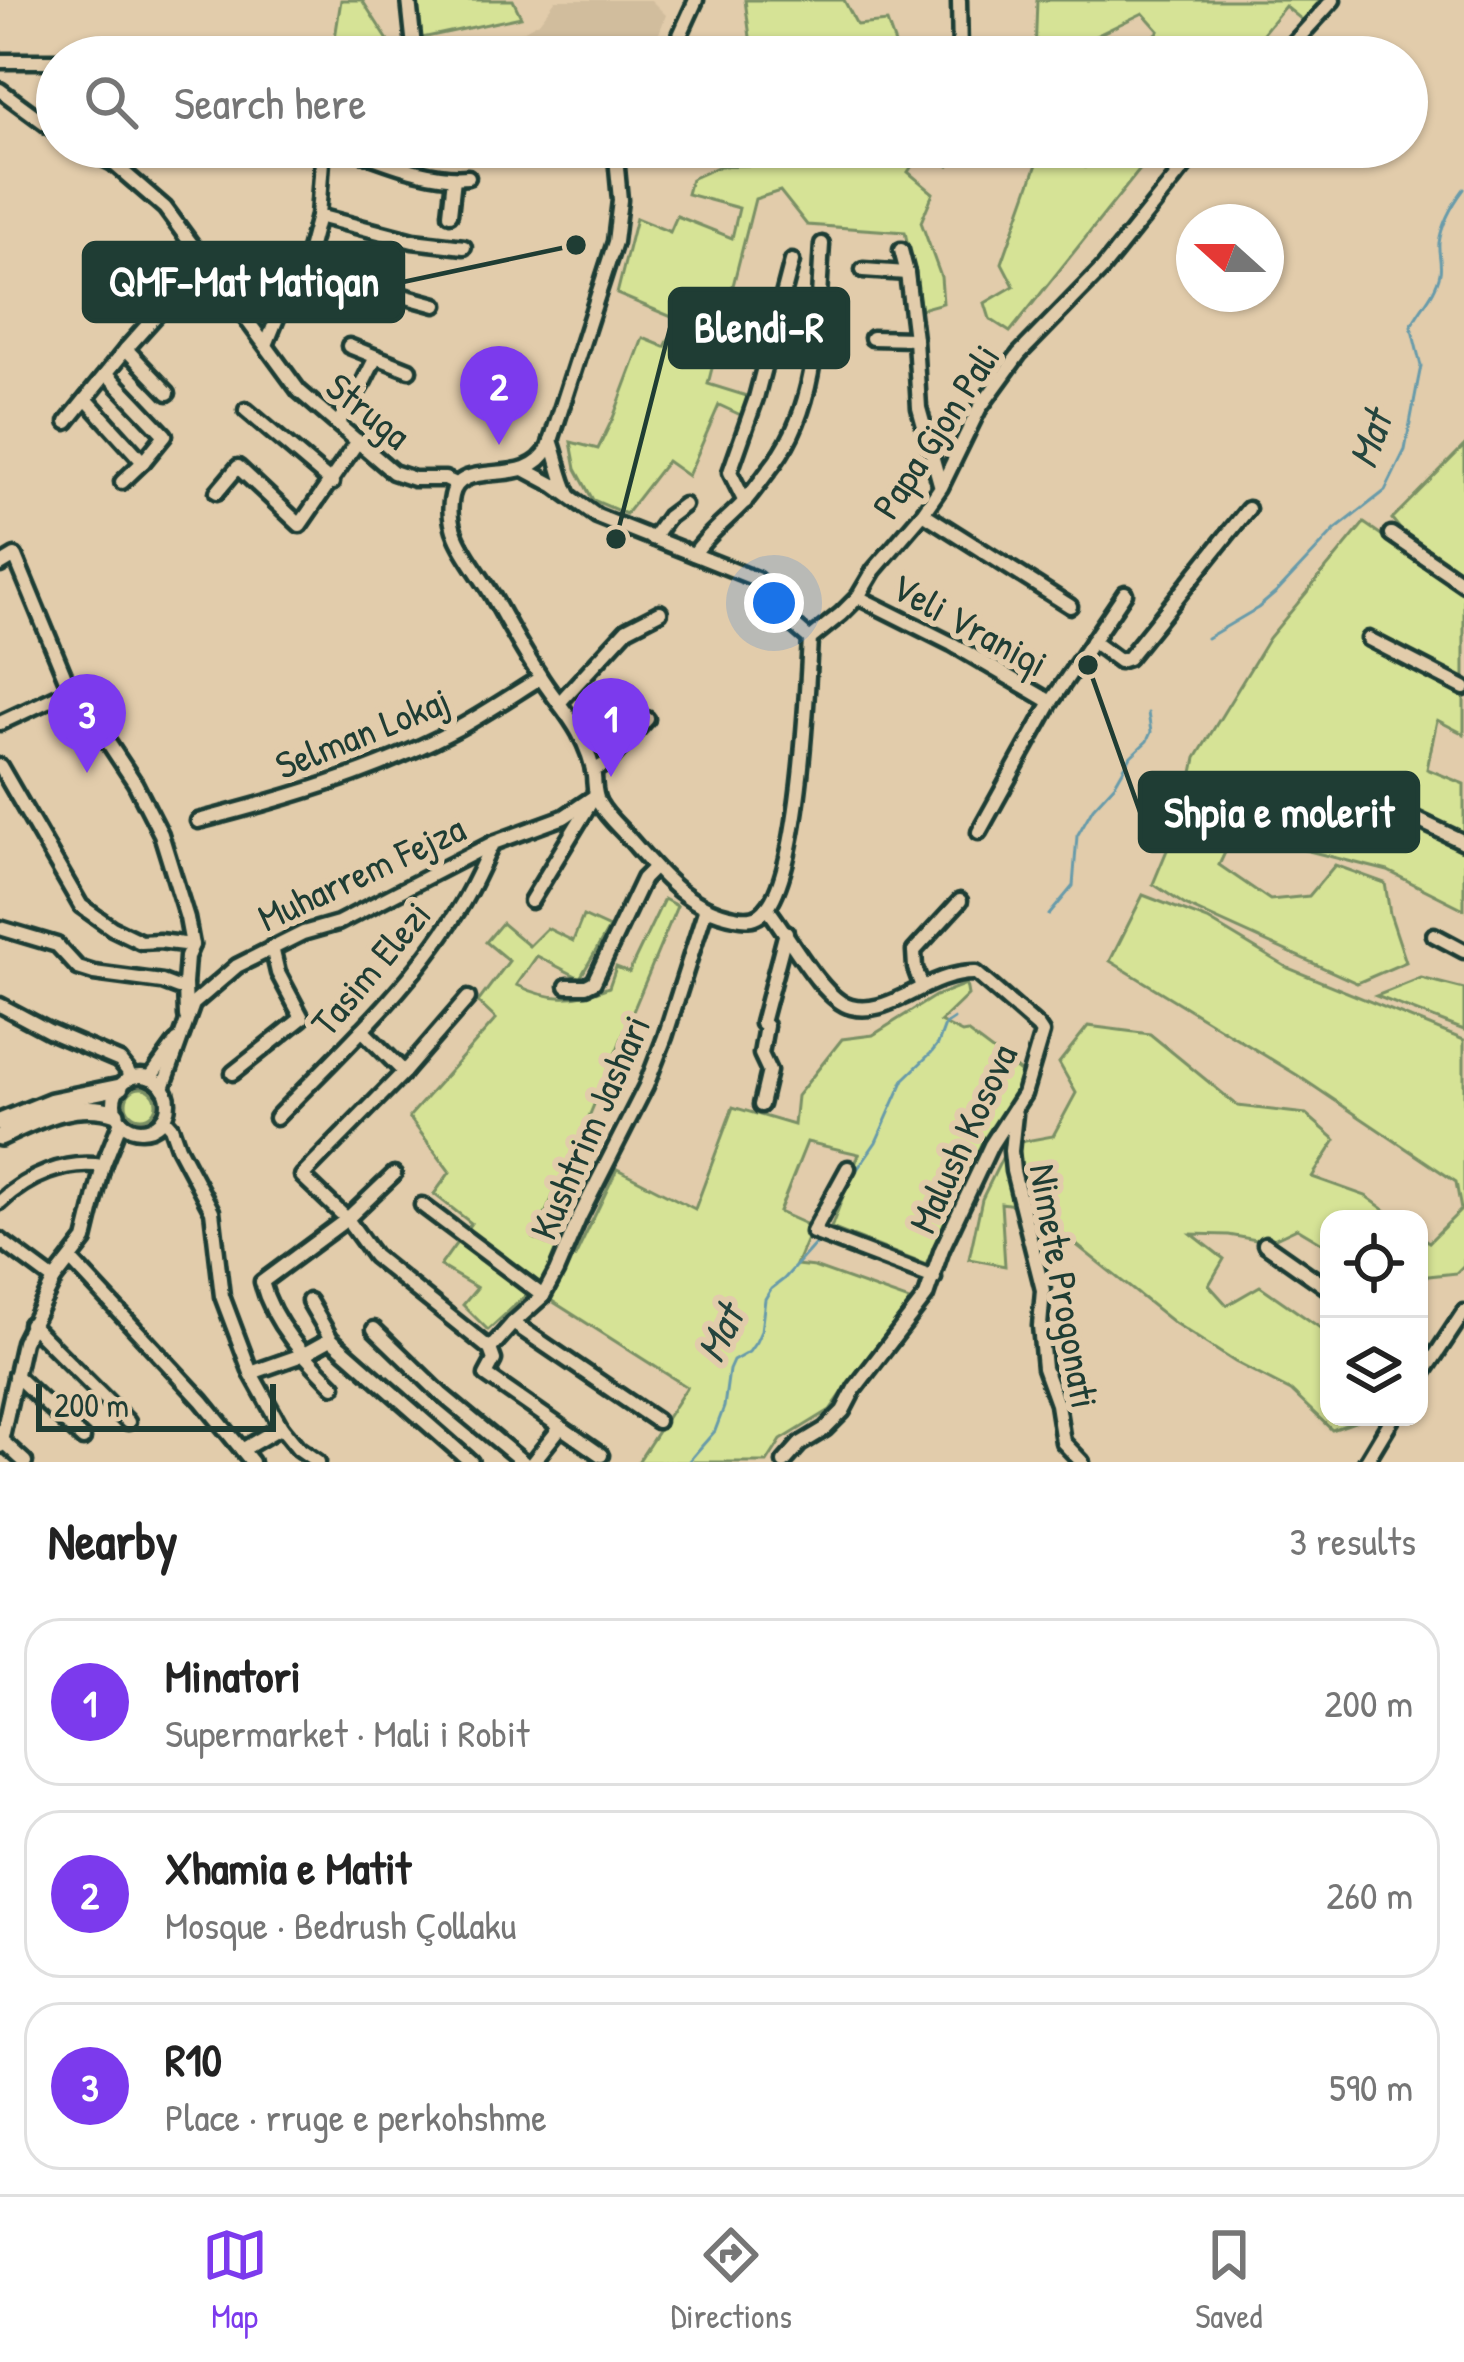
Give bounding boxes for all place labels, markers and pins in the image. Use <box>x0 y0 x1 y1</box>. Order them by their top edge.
callout: QMF-Mat Matiqan <box>84 243 403 321</box>
callout: Blendi-R <box>670 289 848 367</box>
pin: 2 <box>460 346 538 445</box>
pin: 3 <box>48 674 126 773</box>
pin: 1 <box>572 678 650 777</box>
callout: Shpia e molerit <box>1140 773 1418 851</box>

